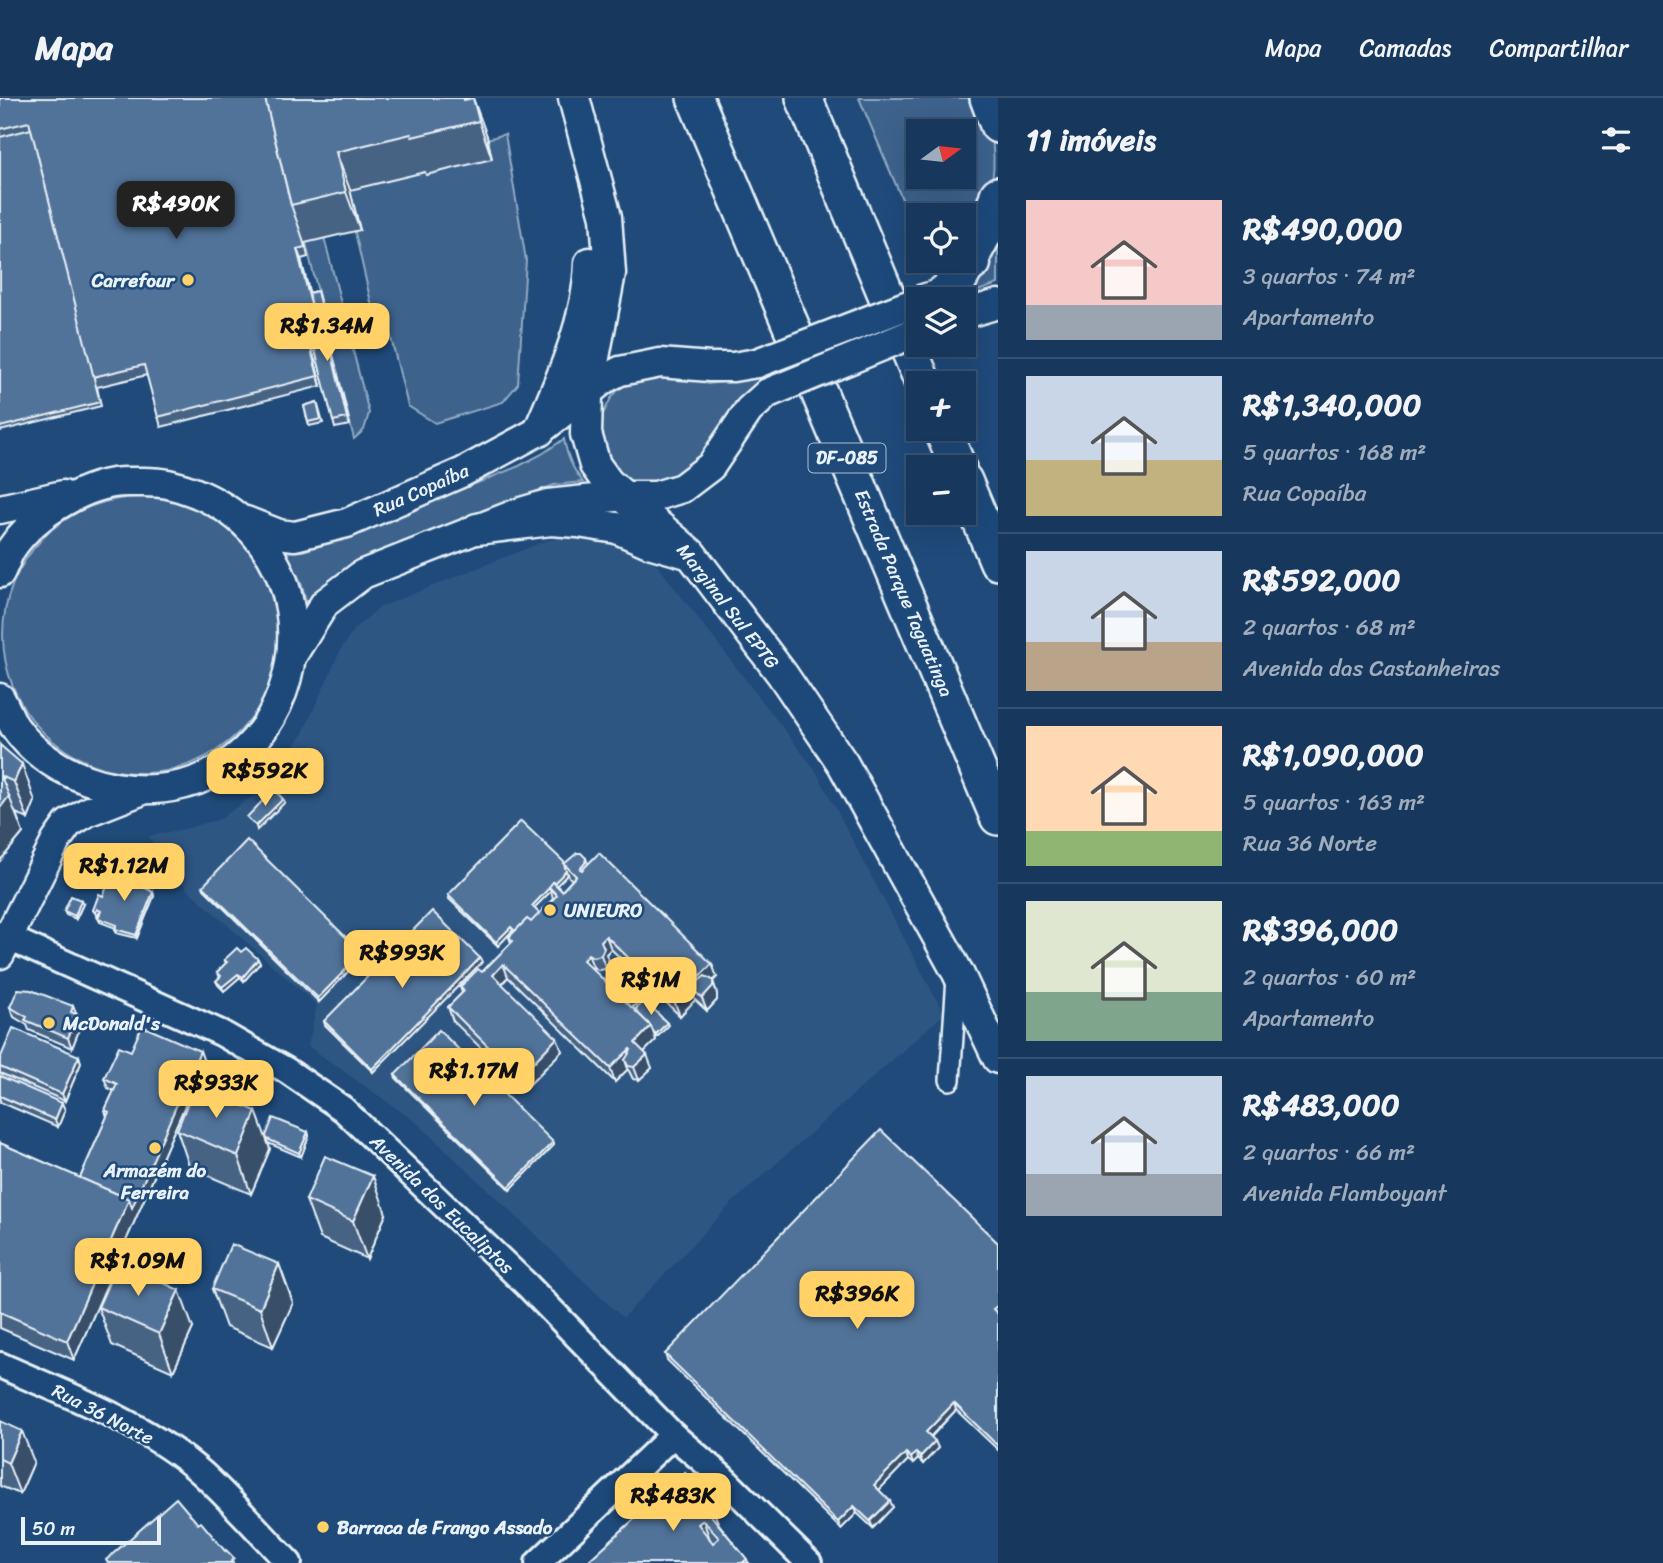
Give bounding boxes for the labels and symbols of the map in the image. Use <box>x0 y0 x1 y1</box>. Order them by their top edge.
north arrow <box>906 119 976 189</box>
pin: R$490K <box>119 181 233 241</box>
place label: Carrefour <box>91 264 176 297</box>
marker: Carrefour <box>180 272 196 288</box>
pin: R$1.34M <box>262 303 392 363</box>
road number: DF-085 <box>808 444 886 472</box>
street label: Rua Copaíba <box>368 454 475 526</box>
street label: Estrada Parque Taguatinga <box>845 484 963 703</box>
street label: Marginal Sul EPTG <box>668 536 788 676</box>
pin: R$592K <box>208 748 322 808</box>
pin: R$1.12M <box>59 844 189 903</box>
place label: UNIEURO <box>564 894 643 927</box>
marker: UNIEURO <box>542 902 558 918</box>
pin: R$993K <box>345 930 459 990</box>
pin: R$1M <box>610 958 692 1017</box>
place label: McDonald's <box>62 1007 161 1040</box>
marker: McDonald's <box>41 1015 57 1031</box>
pin: R$1.17M <box>409 1048 539 1108</box>
pin: R$933K <box>159 1060 273 1120</box>
street label: Avenida dos Eucaliptos <box>361 1125 522 1282</box>
marker: Armazém do Ferreira <box>147 1140 163 1156</box>
place label: Armazém do Ferreira <box>103 1154 207 1209</box>
pin: R$1.09M <box>73 1238 203 1298</box>
pin: R$396K <box>800 1272 914 1331</box>
street label: Rua 36 Norte <box>46 1374 160 1454</box>
pin: R$483K <box>616 1474 730 1533</box>
place label: Barraca de Frango Assado <box>337 1511 553 1544</box>
scale bar <box>21 1514 161 1546</box>
marker: Barraca de Frango Assado <box>315 1519 331 1535</box>

